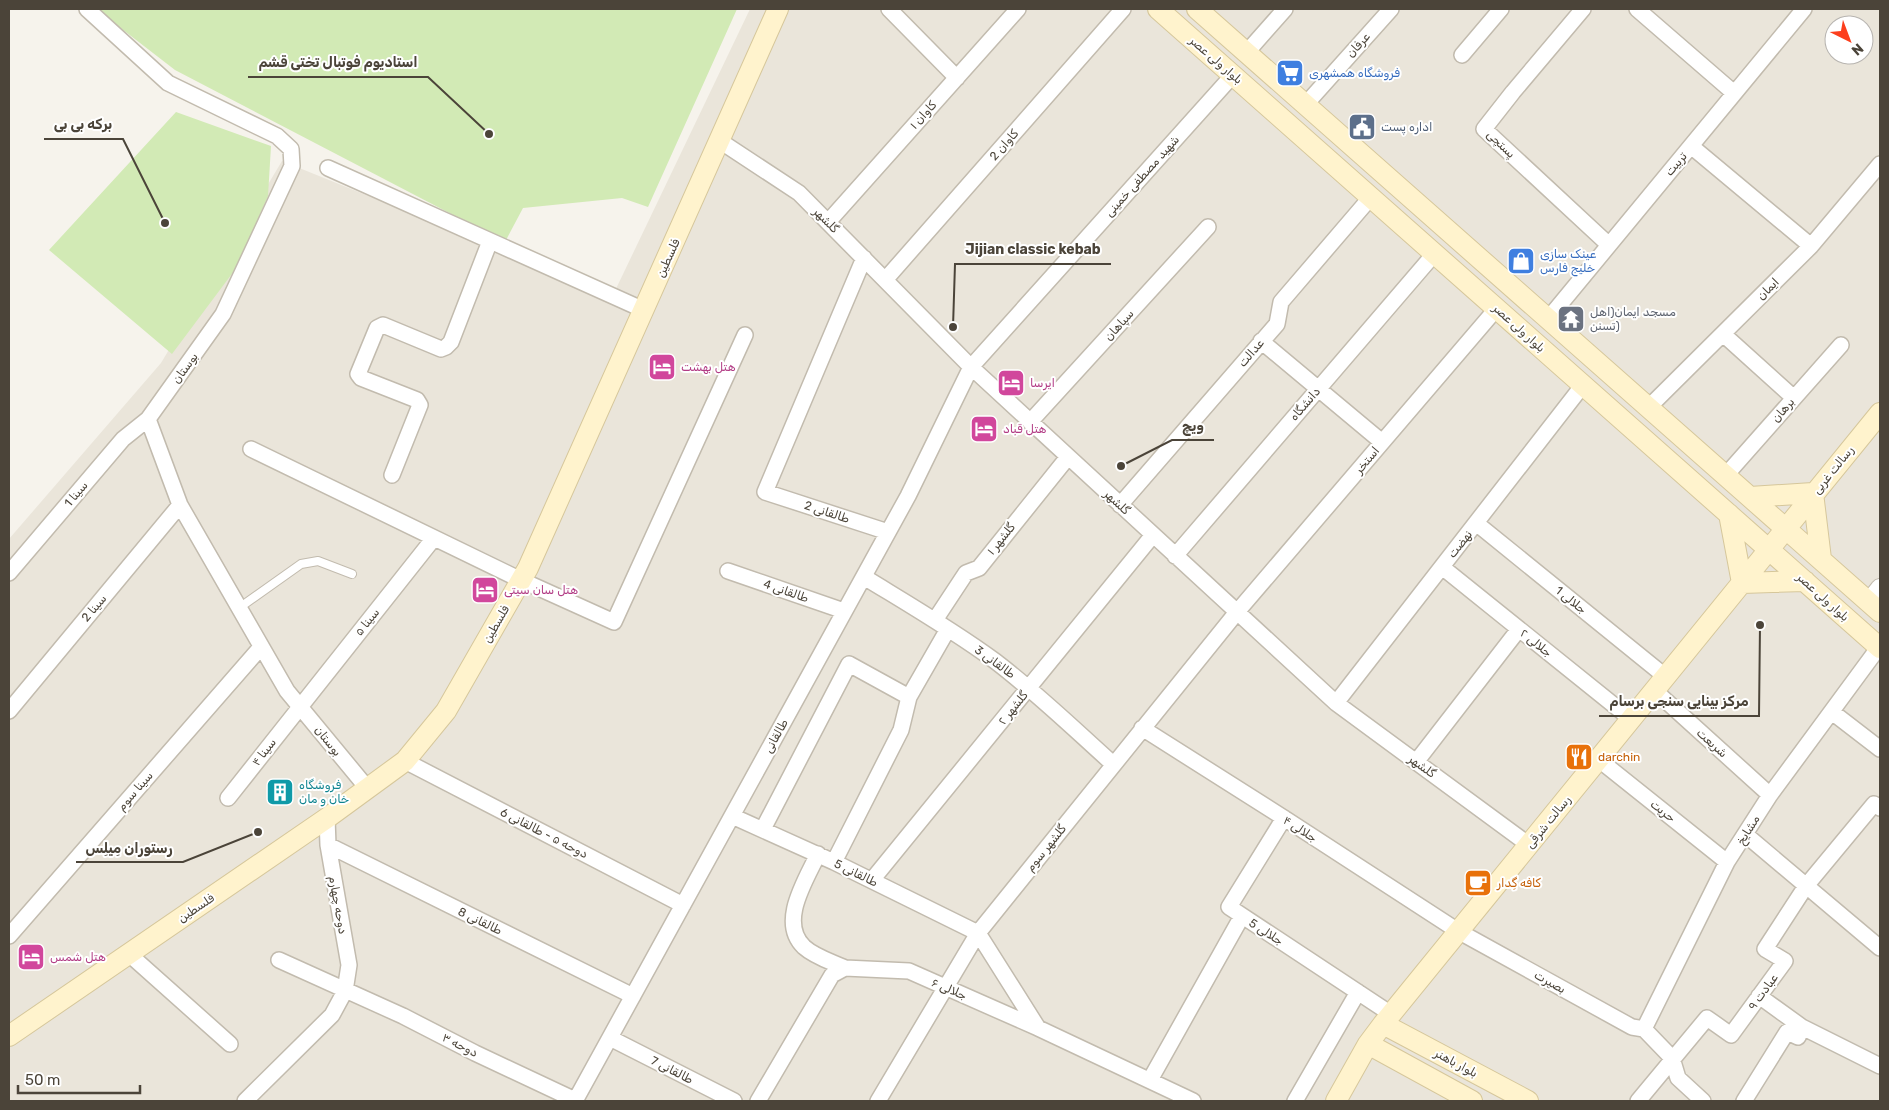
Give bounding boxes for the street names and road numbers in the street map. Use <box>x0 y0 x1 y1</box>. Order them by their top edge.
street label: عرفان <box>1343 29 1374 61</box>
street label: بلوار ولی عصر <box>1185 33 1245 88</box>
street label: کاوان ۱ <box>907 98 940 133</box>
street label: کاوان 2 <box>987 126 1022 164</box>
street label: پستچی <box>1483 127 1518 162</box>
street label: شهید مصطفی خمینی <box>1102 132 1183 220</box>
street label: تربیت <box>1662 149 1691 179</box>
street label: گلشهر <box>809 204 842 237</box>
street label: فلسطین <box>653 236 683 279</box>
street label: ایمان <box>1754 275 1782 303</box>
street label: بلوار ولی عصر <box>1489 300 1548 356</box>
street label: سپاهان <box>1101 306 1137 344</box>
street label: عدالت <box>1235 336 1267 370</box>
street label: بوستان <box>169 350 202 387</box>
street label: دانشگاه <box>1287 384 1323 424</box>
street label: برهان <box>1769 395 1798 426</box>
street label: رسالت غربی <box>1809 443 1857 498</box>
street label: استخر <box>1351 444 1383 478</box>
street label: سینا 1 <box>61 478 91 510</box>
street label: گلشهر <box>1100 486 1133 519</box>
street label: طالقانی 2 <box>802 498 851 527</box>
street label: گلشهر ۱ <box>984 520 1019 558</box>
street label: نهضت <box>1445 527 1475 561</box>
street label: بلوار ولی عصر <box>1793 569 1852 625</box>
street label: طالقانی 4 <box>761 577 811 606</box>
street label: جلالی 1 <box>1552 583 1589 617</box>
street label: سینا 2 <box>79 592 109 624</box>
street label: فلسطین <box>480 603 512 645</box>
street label: سینا ۵ <box>352 605 382 639</box>
street label: جلالی ۲ <box>1517 626 1555 661</box>
street label: طالقانی 3 <box>971 643 1018 682</box>
street label: گلشهر ۲ <box>995 688 1032 728</box>
street label: طالقانی <box>761 717 792 756</box>
street label: بوستان <box>311 723 344 760</box>
street label: شریعت <box>1693 726 1730 761</box>
street label: سینا ۴ <box>249 735 279 768</box>
street label: گلشهر <box>1404 751 1439 782</box>
street label: سینا سوم <box>114 769 157 815</box>
street label: رسالت شرقی <box>1522 793 1574 852</box>
street label: حریت <box>1647 797 1678 826</box>
street label: دوحه ۵ - طالقانی 6 <box>497 805 590 862</box>
street label: مشایخ <box>1734 812 1764 848</box>
street label: جلالی ۴ <box>1280 813 1319 846</box>
street label: گلشهر سوم <box>1023 821 1071 875</box>
street label: طالقانی 5 <box>831 856 880 890</box>
street label: دوحه چهارم <box>324 875 350 936</box>
street label: فلسطین <box>175 891 217 925</box>
street label: طالقانی 8 <box>455 904 504 939</box>
street label: جلالی 5 <box>1246 916 1286 949</box>
street label: بصیرت <box>1531 968 1568 997</box>
street label: عبادت ۹ <box>1745 971 1781 1013</box>
street label: جلالی ۶ <box>929 975 969 1004</box>
street label: دوحه ۳ <box>439 1030 480 1061</box>
street label: بلوار باهنر <box>1431 1045 1480 1081</box>
street label: طالقانی 7 <box>648 1053 696 1088</box>

